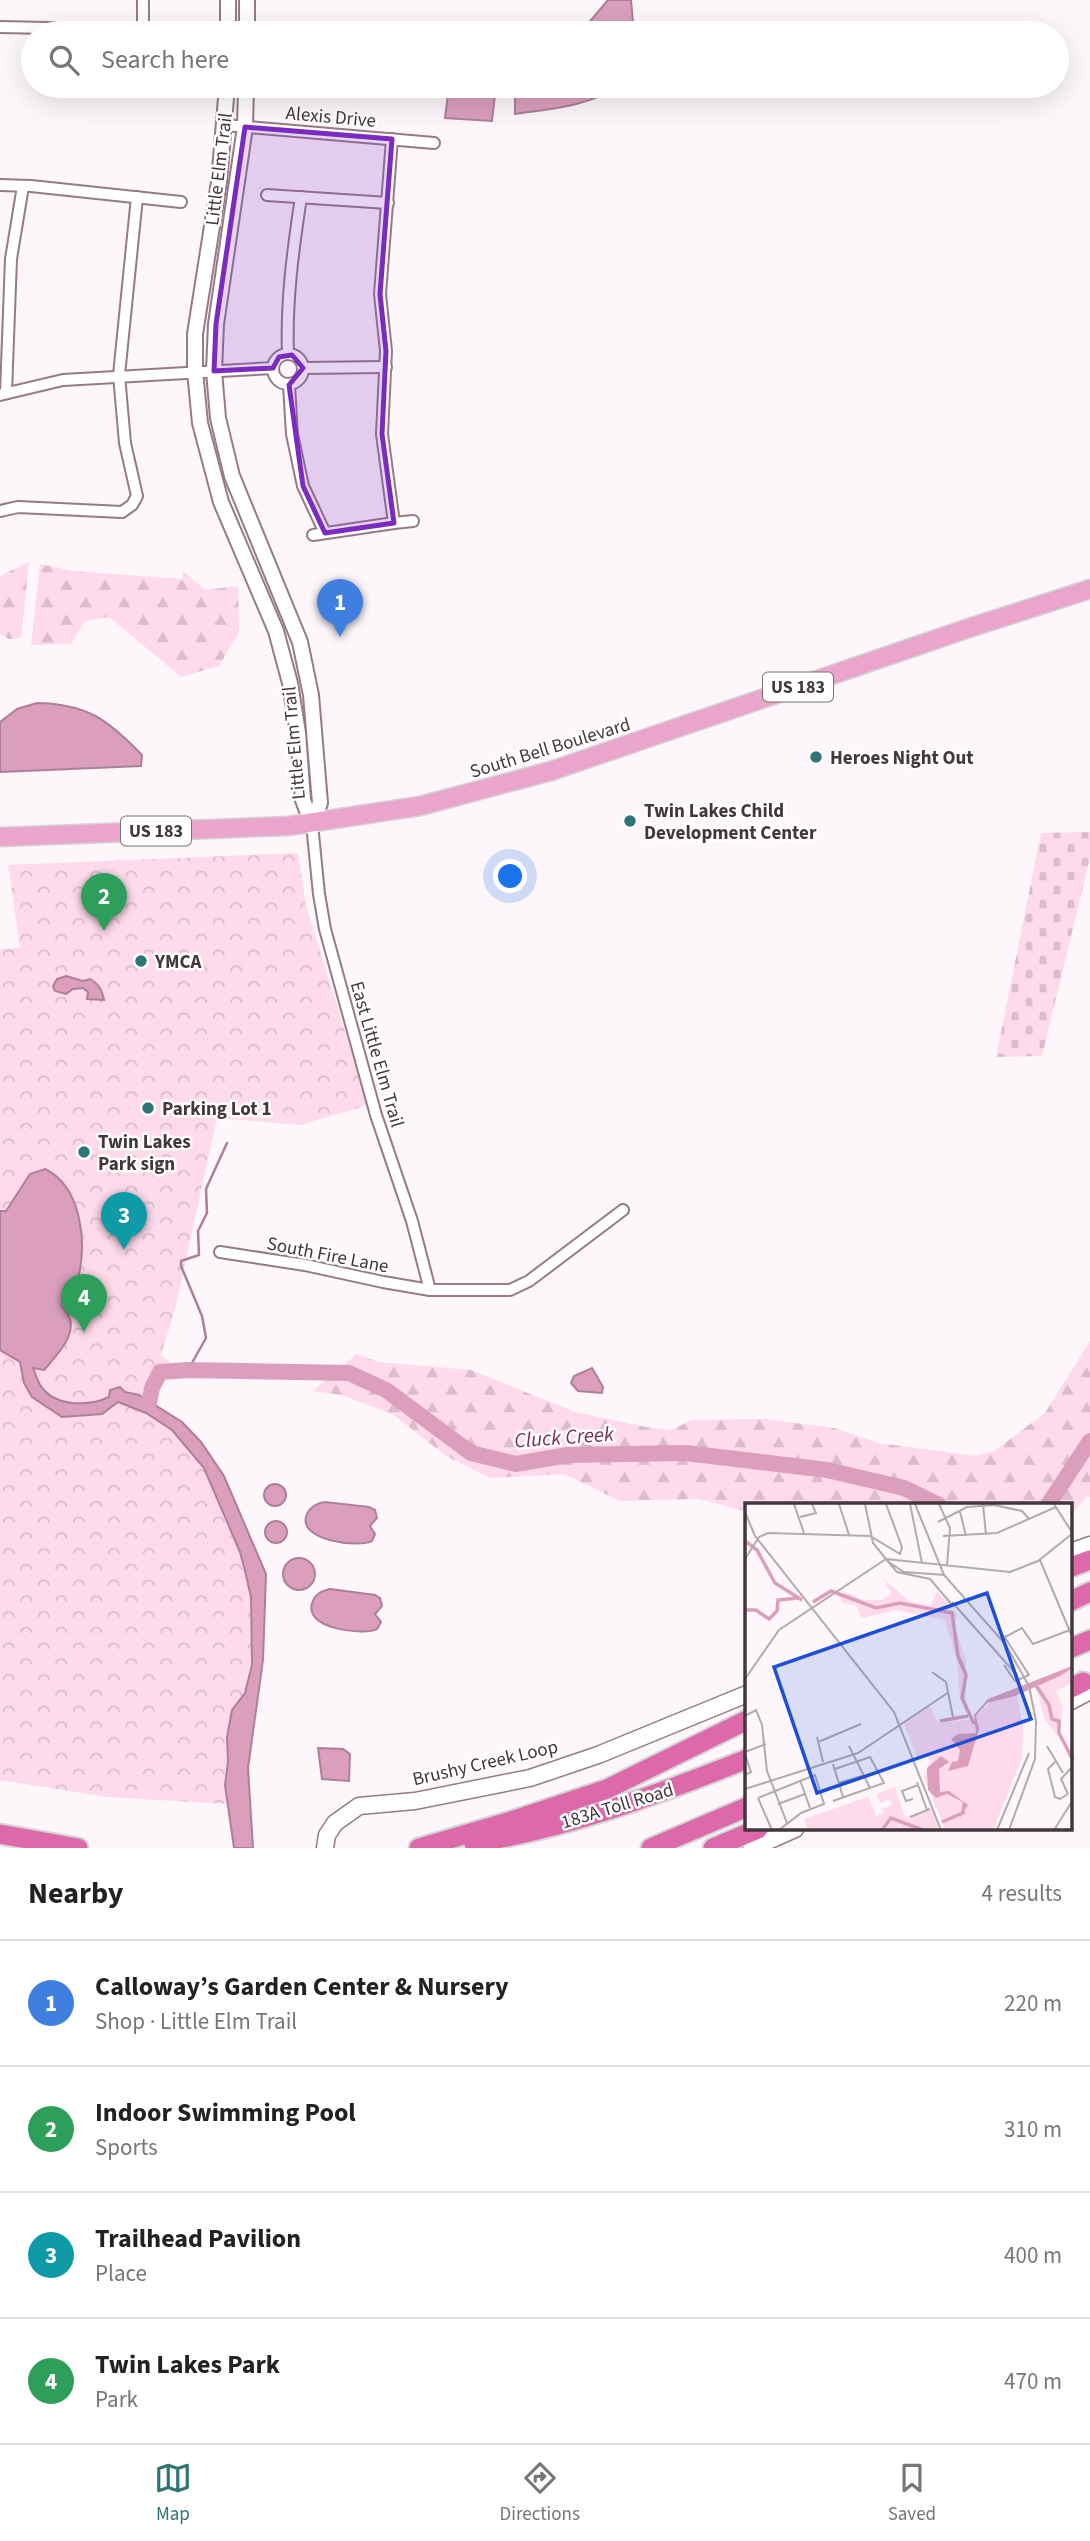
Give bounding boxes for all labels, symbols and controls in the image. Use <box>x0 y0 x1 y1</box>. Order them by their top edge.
search box <box>21 21 1069 98</box>
icon: search <box>45 41 83 79</box>
text: Search here <box>101 41 229 78</box>
street label: Alexis Drive <box>285 100 377 135</box>
street label: Little Elm Trail <box>199 111 240 227</box>
pin: 1 <box>317 579 363 637</box>
road number: US 183 <box>763 672 833 702</box>
street label: Little Elm Trail <box>276 685 313 801</box>
street label: South Bell Boulevard <box>467 711 634 786</box>
place label: Heroes Night Out <box>830 745 974 772</box>
marker: Heroes Night Out <box>808 749 824 765</box>
place label: Twin Lakes Child Development Center <box>644 798 817 847</box>
marker: Twin Lakes Child Development Center <box>622 813 638 829</box>
road number: US 183 <box>121 816 191 846</box>
your location <box>493 859 527 893</box>
pin: 2 <box>81 873 127 931</box>
place label: YMCA <box>154 949 202 976</box>
marker: YMCA <box>133 953 149 969</box>
street label: East Little Elm Trail <box>343 978 410 1131</box>
place label: Parking Lot 1 <box>162 1096 271 1123</box>
marker: Parking Lot 1 <box>140 1100 156 1116</box>
place label: Twin Lakes Park sign <box>98 1129 191 1178</box>
marker: Twin Lakes Park sign <box>76 1144 92 1160</box>
pin: 3 <box>101 1192 147 1250</box>
street label: South Fire Lane <box>264 1230 391 1281</box>
pin: 4 <box>61 1274 107 1332</box>
water label: Cluck Creek <box>513 1418 616 1455</box>
inset map <box>745 1503 1072 1830</box>
street label: Brushy Creek Loop <box>410 1734 561 1793</box>
street label: 183A Toll Road <box>558 1777 677 1836</box>
text: Nearby <box>28 1872 123 1915</box>
text: 4 results <box>982 1877 1062 1910</box>
text: Calloway’s Garden Center & Nursery <box>95 1968 509 2005</box>
text: 1 <box>45 1987 57 2020</box>
text: 220 m <box>1004 1987 1062 2020</box>
text: Shop · Little Elm Trail <box>95 2005 297 2038</box>
text: Indoor Swimming Pool <box>95 2094 356 2131</box>
text: 2 <box>45 2113 57 2146</box>
text: 310 m <box>1004 2113 1062 2146</box>
text: Sports <box>95 2131 158 2164</box>
text: Trailhead Pavilion <box>95 2220 301 2257</box>
text: 3 <box>45 2239 57 2272</box>
text: 400 m <box>1004 2239 1062 2272</box>
text: Place <box>95 2257 147 2290</box>
text: Twin Lakes Park <box>95 2346 280 2383</box>
text: 4 <box>45 2365 57 2398</box>
text: 470 m <box>1004 2365 1062 2398</box>
text: Park <box>95 2383 138 2416</box>
tab: Map <box>154 2459 192 2528</box>
tab: Directions <box>500 2459 580 2528</box>
tab: Saved <box>888 2459 936 2528</box>

